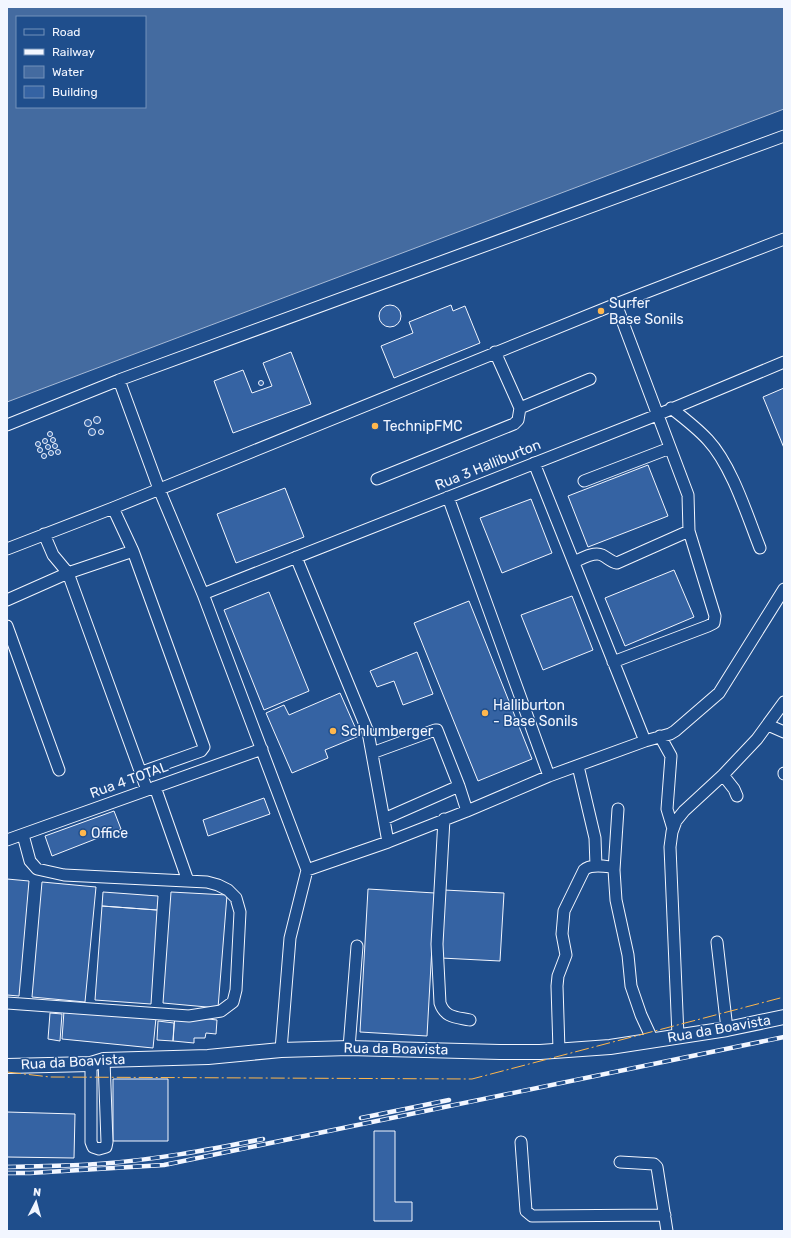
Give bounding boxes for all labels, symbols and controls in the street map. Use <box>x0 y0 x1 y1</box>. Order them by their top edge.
legend <box>16 16 146 108</box>
text: Road <box>52 25 80 39</box>
text: Railway <box>52 45 95 59</box>
text: Water <box>52 65 84 79</box>
text: Building <box>52 85 98 99</box>
place label: Surfer Base Sonils <box>609 295 684 328</box>
marker: Surfer Base Sonils <box>596 306 606 316</box>
place label: TechnipFMC <box>383 418 463 435</box>
marker: TechnipFMC <box>370 421 380 431</box>
street label: Rua 3 Halliburton <box>433 436 543 494</box>
place label: Halliburton - Base Sonils <box>493 697 578 730</box>
marker: Halliburton - Base Sonils <box>480 708 490 718</box>
place label: Schlumberger <box>341 723 434 740</box>
marker: Schlumberger <box>328 726 338 736</box>
street label: Rua 4 TOTAL <box>88 758 171 802</box>
place label: Office <box>91 825 128 842</box>
marker: Office <box>78 828 88 838</box>
street label: Rua da Boavista <box>666 1012 772 1046</box>
street label: Rua da Boavista <box>344 1040 448 1058</box>
street label: Rua da Boavista <box>20 1051 126 1073</box>
north arrow <box>16 1182 56 1222</box>
text: N <box>32 1186 42 1199</box>

